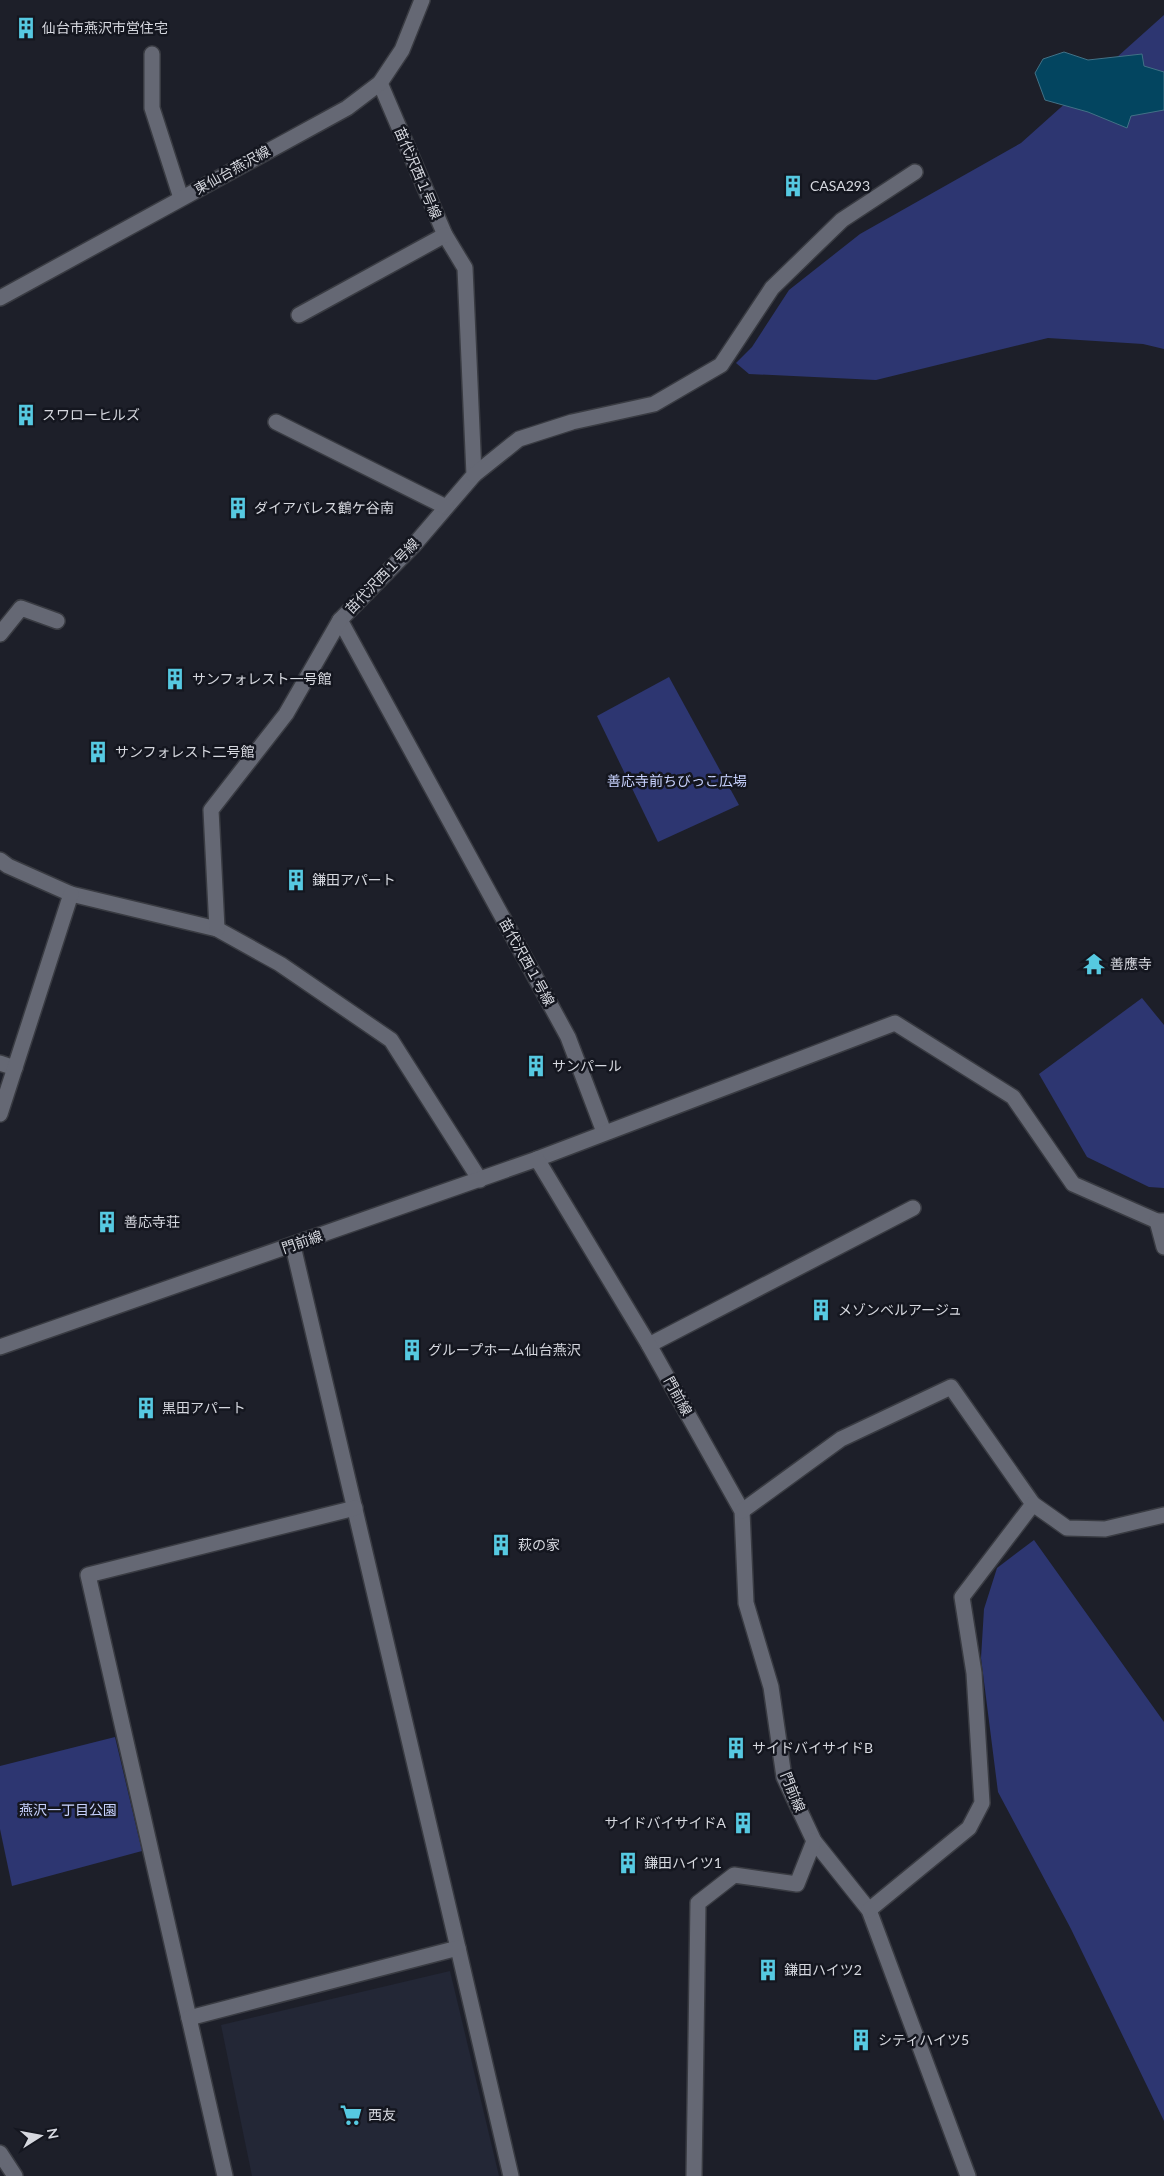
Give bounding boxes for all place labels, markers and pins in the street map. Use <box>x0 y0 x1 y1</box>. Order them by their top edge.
building icon: 仙台市燕沢市営住宅 <box>13 15 39 41</box>
place label: 仙台市燕沢市営住宅 <box>42 19 168 36</box>
building icon: CASA293 <box>780 173 806 199</box>
place label: CASA293 <box>810 177 870 194</box>
building icon: スワローヒルズ <box>13 402 39 428</box>
place label: スワローヒルズ <box>42 406 140 423</box>
building icon: ダイアパレス鶴ケ谷南 <box>225 495 251 521</box>
place label: ダイアパレス鶴ケ谷南 <box>254 499 394 516</box>
building icon: サンフォレスト一号館 <box>162 666 188 692</box>
place label: サンフォレスト一号館 <box>192 670 332 687</box>
building icon: サンフォレスト二号館 <box>85 739 111 765</box>
place label: サンフォレスト二号館 <box>115 743 255 760</box>
building icon: 鎌田アパート <box>283 867 309 893</box>
place label: 鎌田アパート <box>312 871 396 888</box>
temple icon: 善應寺 <box>1081 951 1107 977</box>
place label: 善應寺 <box>1110 955 1152 972</box>
building icon: サンパール <box>523 1053 549 1079</box>
place label: サンパール <box>552 1057 622 1074</box>
building icon: 善応寺荘 <box>94 1209 120 1235</box>
place label: 善応寺荘 <box>124 1213 180 1230</box>
building icon: メゾンベルアージュ <box>808 1297 834 1323</box>
place label: メゾンベルアージュ <box>838 1301 962 1318</box>
building icon: グループホーム仙台燕沢 <box>399 1337 425 1363</box>
place label: グループホーム仙台燕沢 <box>428 1341 581 1358</box>
building icon: 黒田アパート <box>133 1395 159 1421</box>
place label: 黒田アパート <box>162 1399 246 1416</box>
building icon: 萩の家 <box>488 1532 514 1558</box>
place label: 萩の家 <box>518 1536 560 1553</box>
building icon: サイドバイサイドB <box>723 1735 749 1761</box>
place label: サイドバイサイドB <box>752 1739 873 1756</box>
building icon: サイドバイサイドA <box>730 1810 756 1836</box>
place label: サイドバイサイドA <box>605 1814 727 1831</box>
building icon: 鎌田ハイツ1 <box>615 1850 641 1876</box>
place label: 鎌田ハイツ1 <box>644 1854 722 1871</box>
building icon: 鎌田ハイツ2 <box>755 1957 781 1983</box>
place label: 鎌田ハイツ2 <box>784 1961 862 1978</box>
building icon: シティハイツ5 <box>848 2027 874 2053</box>
place label: シティハイツ5 <box>878 2031 969 2048</box>
supermarket icon: 西友 <box>338 2102 364 2128</box>
place label: 西友 <box>368 2106 396 2123</box>

